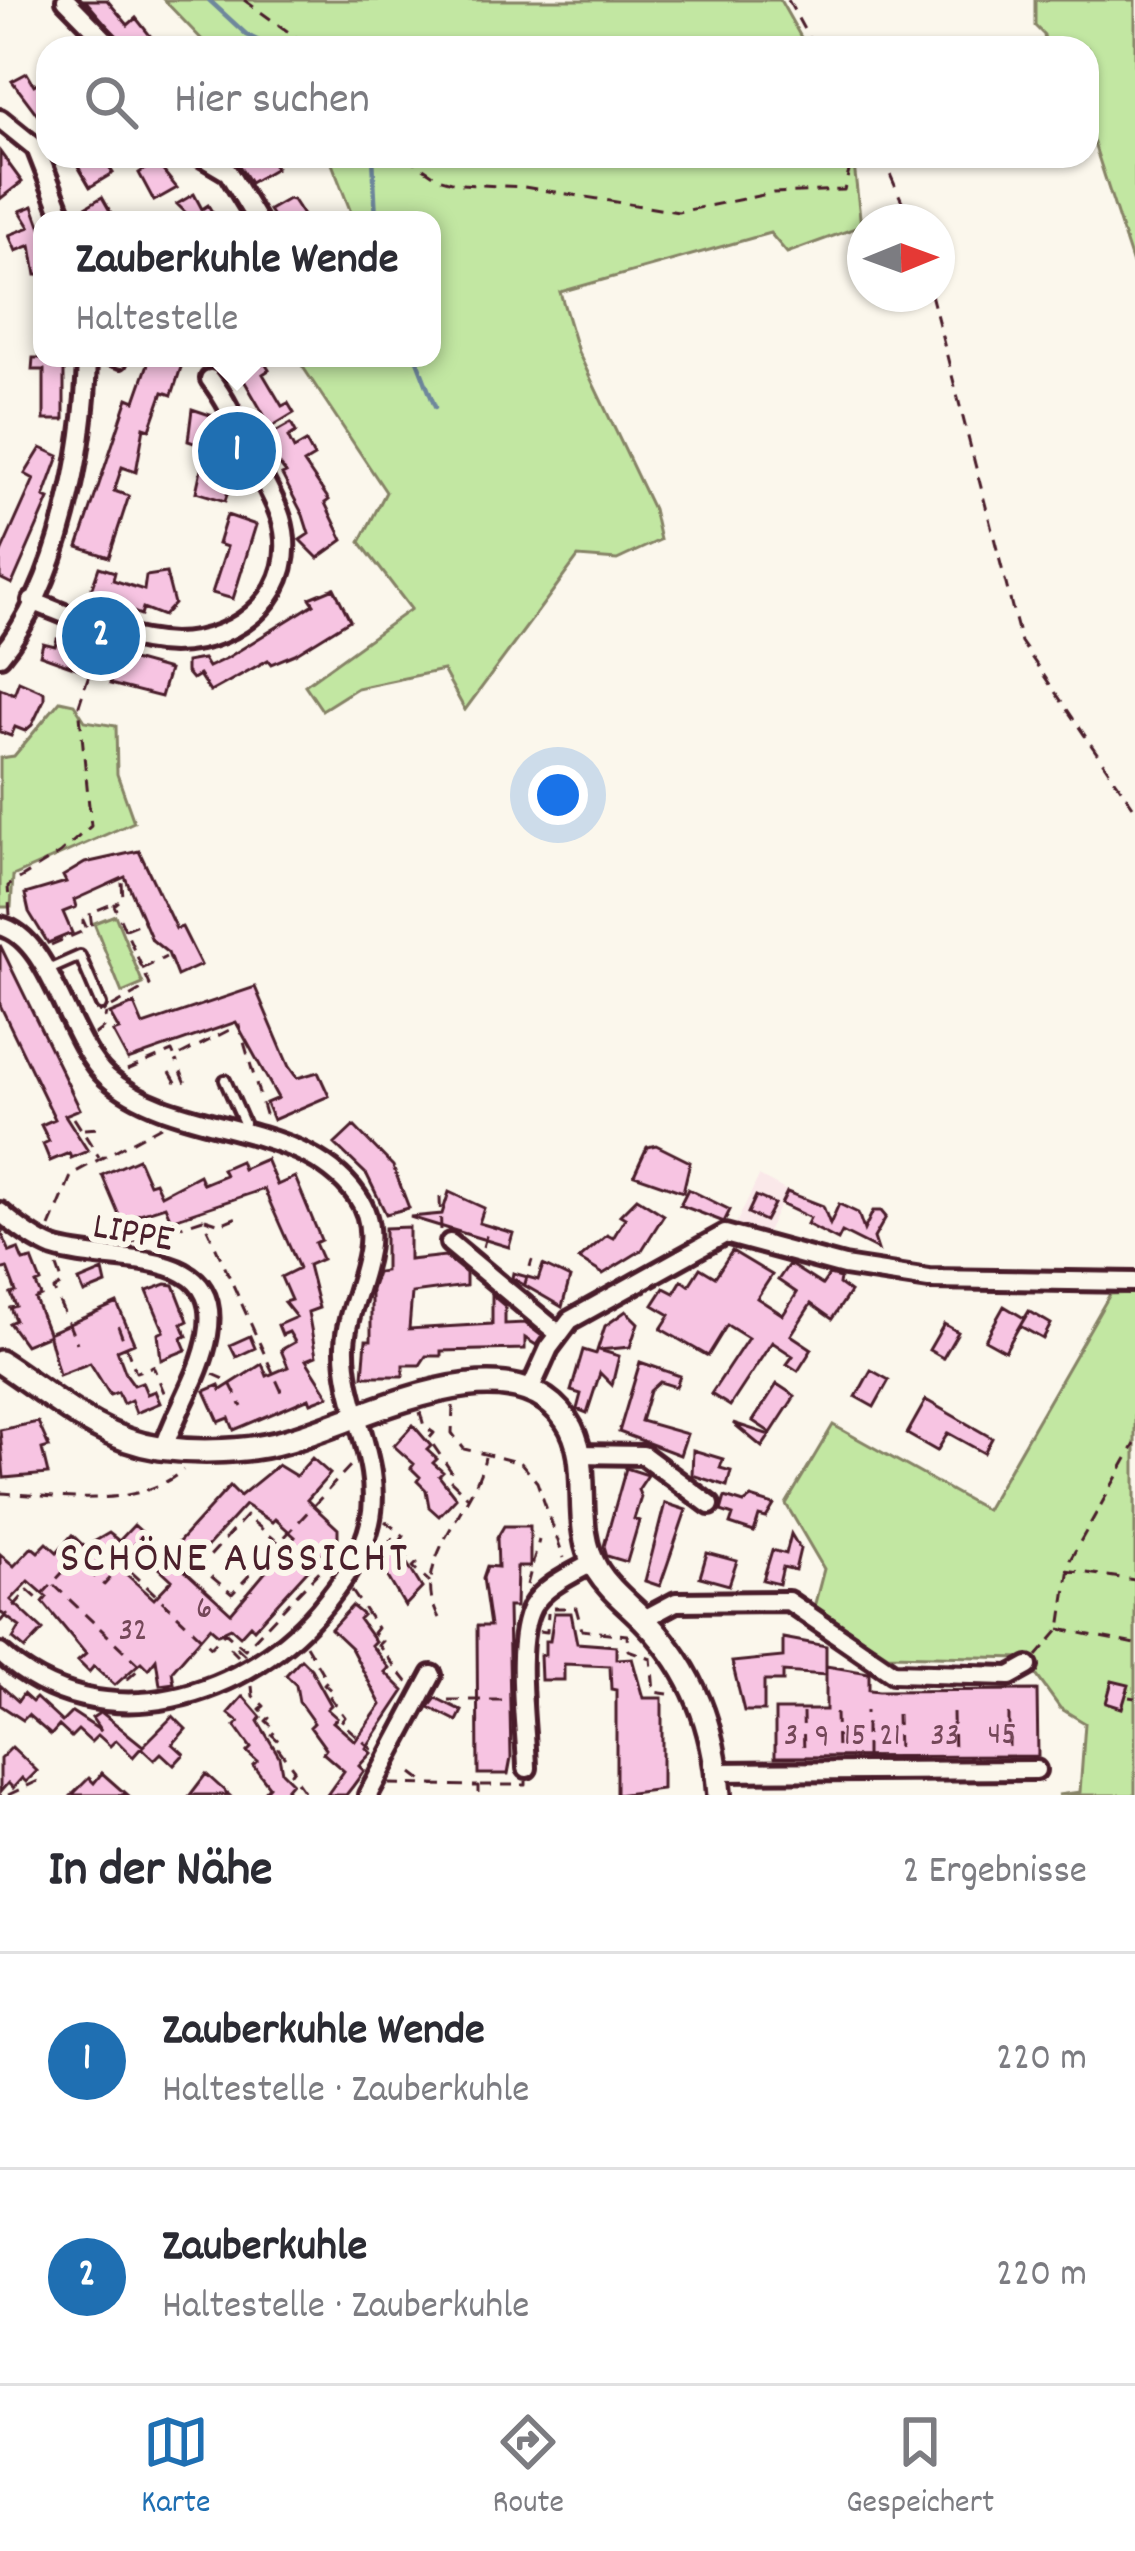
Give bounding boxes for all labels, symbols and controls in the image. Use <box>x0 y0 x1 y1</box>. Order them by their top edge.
search box <box>36 36 1099 168</box>
icon: search <box>78 69 144 135</box>
text: Hier suchen <box>174 70 370 134</box>
north arrow <box>847 204 955 312</box>
popup <box>33 211 441 367</box>
text: Zauberkuhle Wende <box>76 230 398 294</box>
text: Haltestelle <box>76 294 238 349</box>
pin: 1 <box>198 406 276 496</box>
pin: 2 <box>62 591 140 681</box>
your location <box>528 765 588 825</box>
street label: LIPPE <box>88 1201 178 1270</box>
district label: SCHÖNE AUSSICHT <box>60 1529 410 1593</box>
house number: 6 <box>196 1587 212 1634</box>
house number: 32 <box>118 1609 148 1656</box>
house number: 45 <box>988 1713 1016 1760</box>
house number: 3 <box>784 1714 798 1761</box>
house number: 15 <box>844 1714 866 1761</box>
house number: 21 <box>879 1714 901 1761</box>
house number: 33 <box>930 1714 960 1761</box>
house number: 9 <box>814 1715 830 1762</box>
text: In der Nähe <box>48 1837 272 1909</box>
text: 2 Ergebnisse <box>903 1846 1087 1901</box>
text: Zauberkuhle Wende <box>162 2001 485 2065</box>
text: 1 <box>83 2033 91 2088</box>
text: 220 m <box>996 2033 1087 2088</box>
text: Haltestelle · Zauberkuhle <box>162 2065 530 2120</box>
text: Zauberkuhle <box>162 2217 367 2281</box>
text: 2 <box>78 2249 96 2304</box>
text: 220 m <box>996 2249 1087 2304</box>
text: Haltestelle · Zauberkuhle <box>162 2281 530 2336</box>
tab: Karte <box>141 2409 211 2528</box>
tab: Route <box>492 2409 564 2528</box>
tab: Gespeichert <box>846 2409 994 2528</box>

